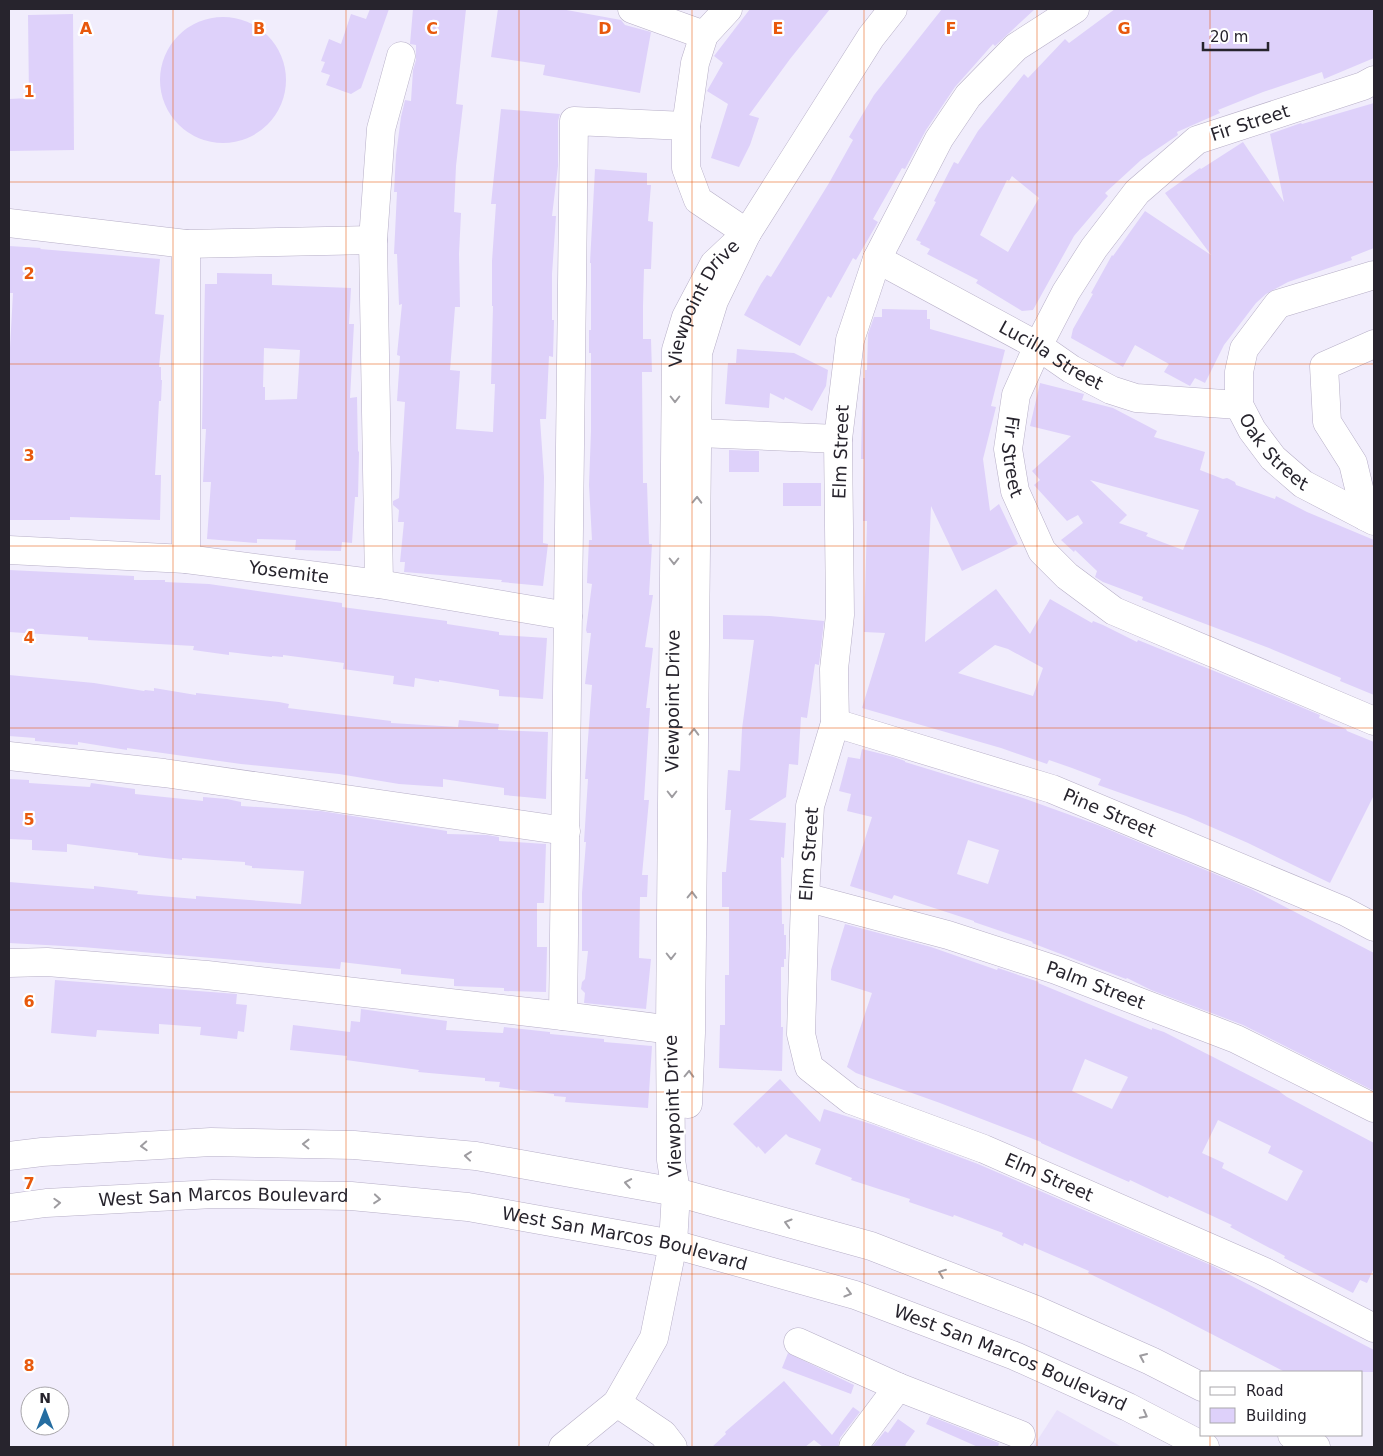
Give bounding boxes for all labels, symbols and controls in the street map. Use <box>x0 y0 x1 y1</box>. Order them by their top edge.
text: A <box>80 19 93 38</box>
text: B <box>253 19 265 38</box>
text: C <box>426 19 438 38</box>
text: D <box>598 19 612 38</box>
text: E <box>773 19 783 38</box>
text: F <box>946 19 956 38</box>
text: G <box>1117 19 1131 38</box>
scale bar <box>1203 20 1268 52</box>
text: 20 m <box>1210 28 1248 46</box>
text: 1 <box>23 82 35 101</box>
street label: Fir Street <box>1208 100 1292 145</box>
street label: Viewpoint Drive <box>665 235 743 367</box>
text: 2 <box>23 264 35 283</box>
street label: Lucilla Street <box>996 316 1107 394</box>
one-way arrow <box>670 396 680 403</box>
street label: Elm Street <box>828 404 853 499</box>
street label: Oak Street <box>1235 409 1312 495</box>
street label: Fir Street <box>997 415 1027 501</box>
text: 3 <box>23 446 35 465</box>
one-way arrow <box>692 495 702 503</box>
street label: Yosemite <box>247 556 330 587</box>
one-way arrow <box>669 558 679 566</box>
text: 4 <box>23 628 35 647</box>
street label: Viewpoint Drive <box>661 630 684 772</box>
one-way arrow <box>689 728 699 736</box>
street label: Pine Street <box>1060 784 1159 841</box>
one-way arrow <box>667 790 677 798</box>
street label: Elm Street <box>795 806 822 902</box>
text: 5 <box>23 810 35 829</box>
one-way arrow <box>687 890 698 898</box>
one-way arrow <box>666 953 676 961</box>
street label: Palm Street <box>1044 957 1148 1013</box>
text: 6 <box>23 992 35 1011</box>
street label: Viewpoint Drive <box>660 1035 685 1178</box>
one-way arrow <box>684 1070 695 1078</box>
one-way arrow <box>302 1139 310 1149</box>
one-way arrow <box>139 1141 147 1151</box>
street label: Elm Street <box>1002 1148 1097 1205</box>
one-way arrow <box>464 1150 472 1161</box>
text: 7 <box>23 1174 35 1193</box>
one-way arrow <box>624 1179 632 1189</box>
street label: West San Marcos Boulevard <box>98 1183 349 1210</box>
one-way arrow <box>373 1193 381 1204</box>
one-way arrow <box>53 1197 61 1208</box>
street label: West San Marcos Boulevard <box>500 1202 750 1274</box>
one-way arrow <box>784 1218 792 1228</box>
one-way arrow <box>938 1269 947 1279</box>
one-way arrow <box>844 1288 852 1298</box>
street label: West San Marcos Boulevard <box>891 1300 1130 1415</box>
one-way arrow <box>1139 1353 1148 1363</box>
text: 8 <box>23 1356 35 1375</box>
legend <box>1200 1371 1363 1436</box>
text: Road <box>1246 1382 1284 1400</box>
north arrow <box>20 1386 70 1436</box>
text: N <box>39 1390 51 1406</box>
text: Building <box>1246 1407 1307 1425</box>
one-way arrow <box>1138 1409 1147 1419</box>

